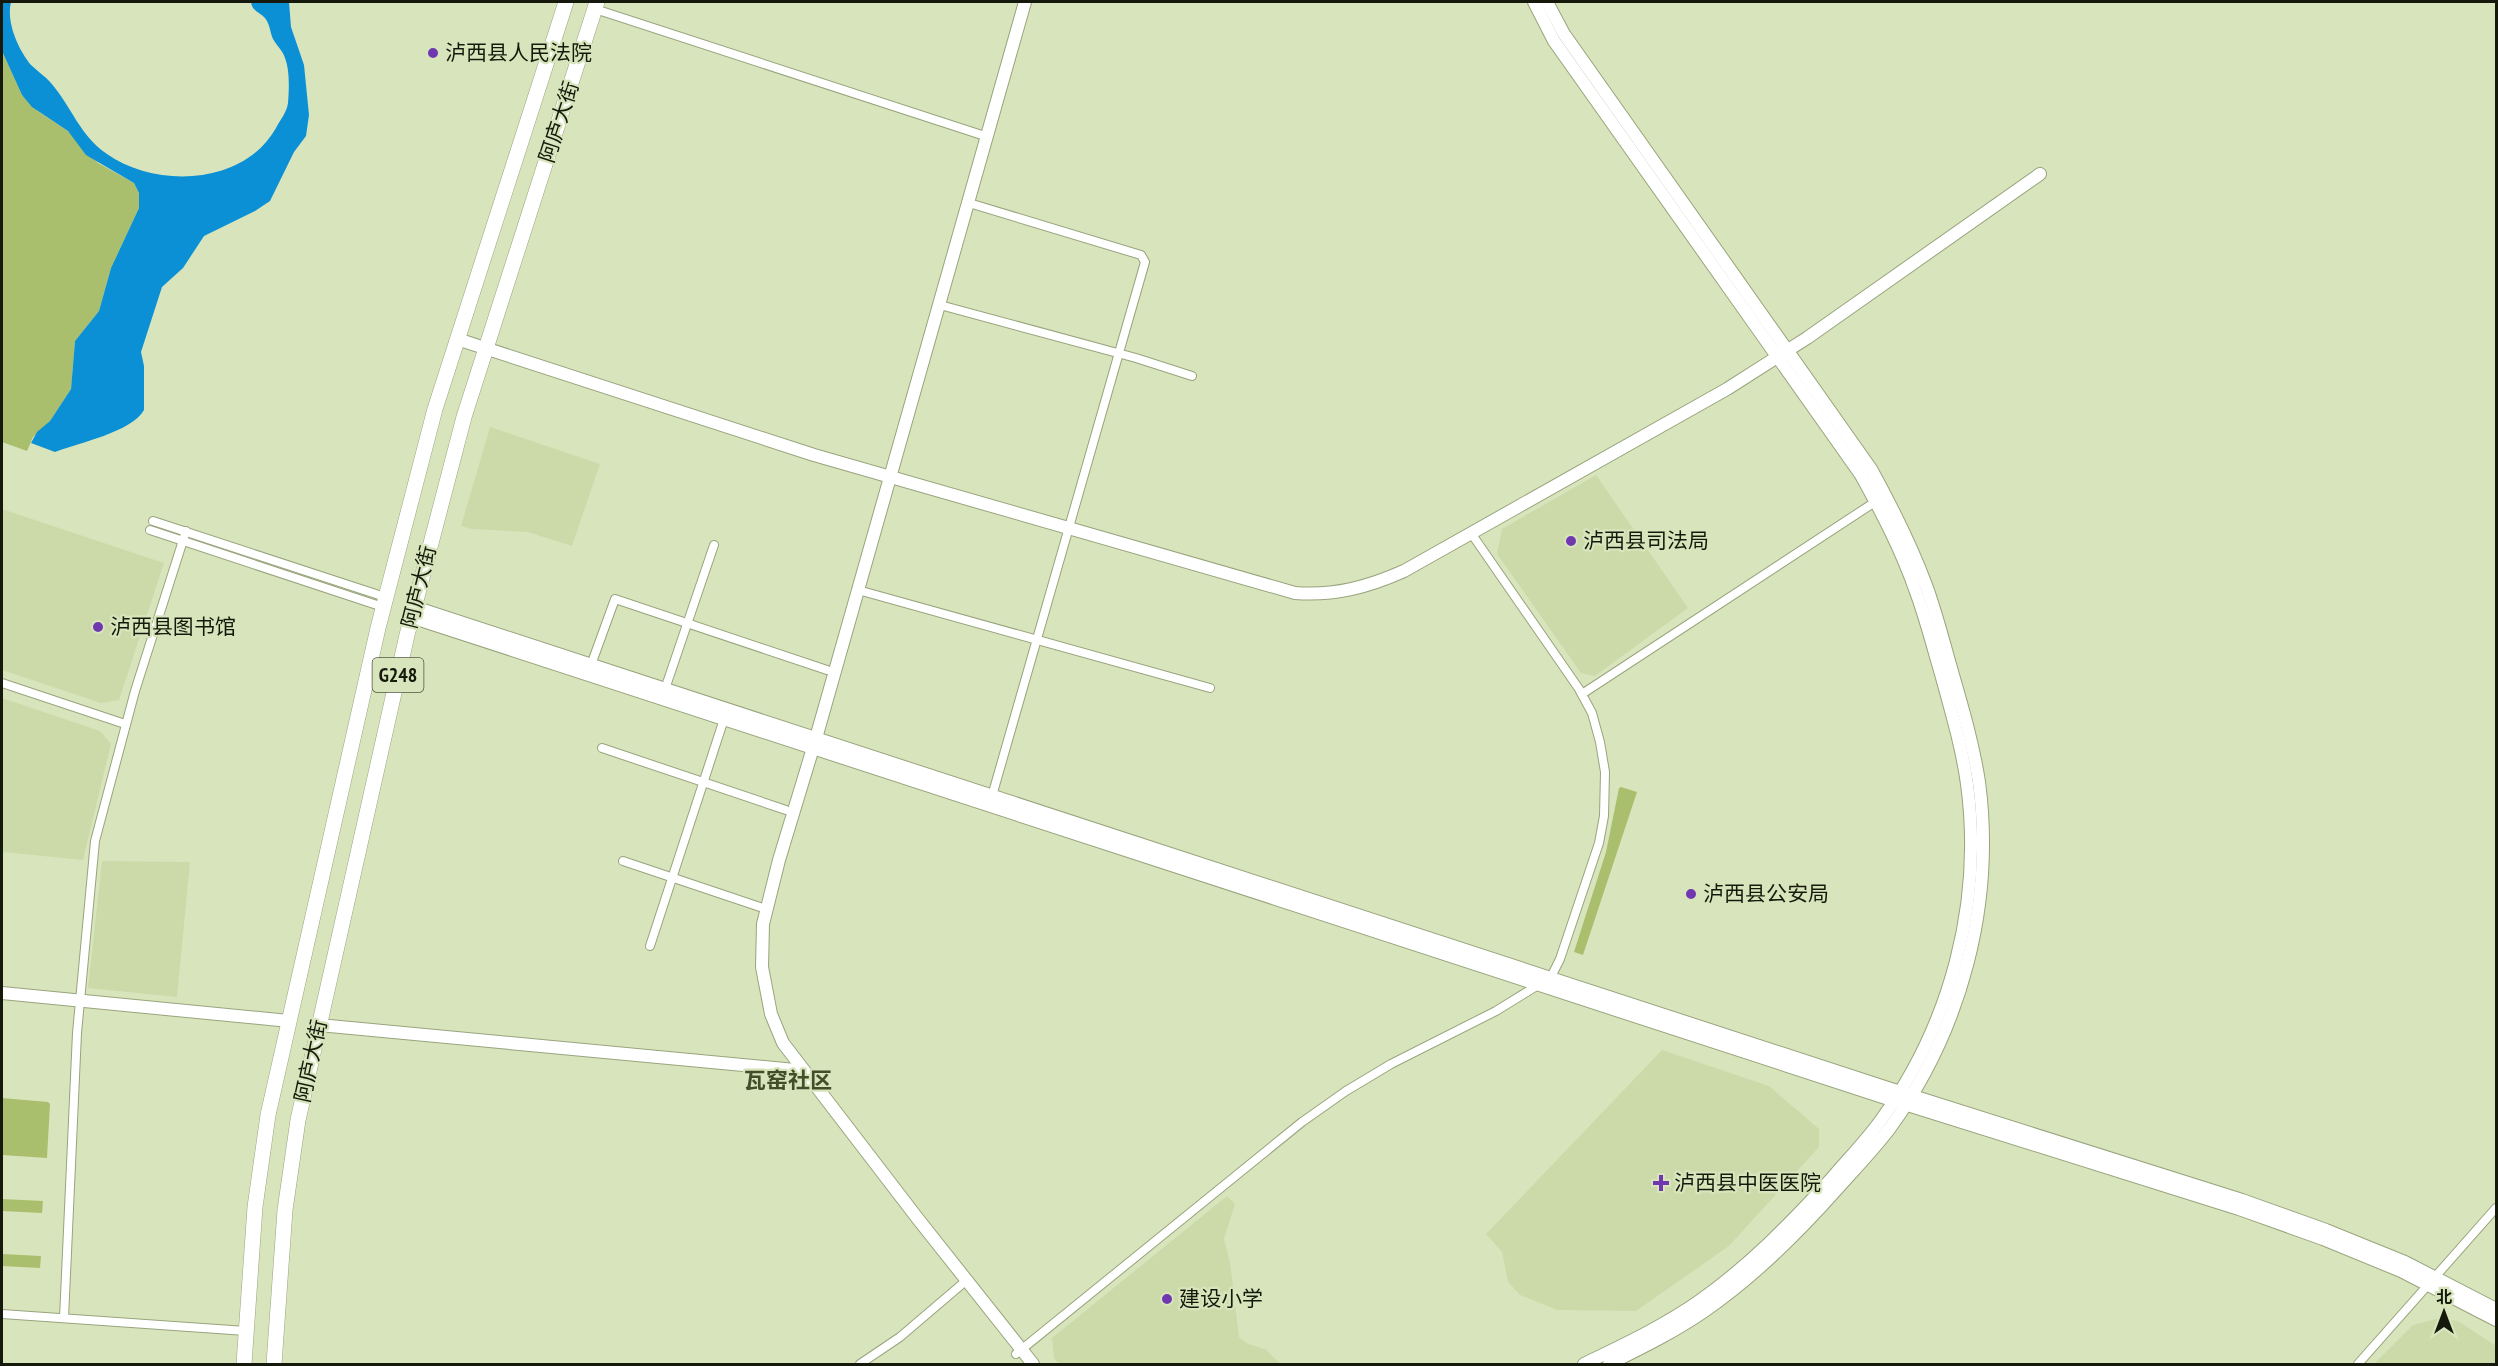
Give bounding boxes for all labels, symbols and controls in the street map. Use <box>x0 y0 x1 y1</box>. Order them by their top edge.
place label: 泸西县人民法院 <box>445 39 592 66</box>
marker: 泸西县人民法院 <box>426 46 440 60</box>
street label: 阿庐大街 <box>533 78 584 166</box>
place label: 泸西县司法局 <box>1583 527 1709 554</box>
marker: 泸西县司法局 <box>1564 534 1578 548</box>
street label: 阿庐大街 <box>395 543 442 631</box>
place label: 泸西县图书馆 <box>110 613 236 640</box>
marker: 泸西县图书馆 <box>91 620 105 634</box>
road number: G248 <box>372 658 424 692</box>
place label: 泸西县公安局 <box>1703 880 1829 907</box>
marker: 泸西县公安局 <box>1684 887 1698 901</box>
street label: 阿庐大街 <box>289 1017 332 1105</box>
district label: 瓦窑社区 <box>744 1066 832 1094</box>
place label: 泸西县中医医院 <box>1674 1169 1821 1196</box>
marker: 泸西县中医医院 <box>1652 1174 1670 1192</box>
north arrow <box>2414 1282 2474 1342</box>
place label: 建设小学 <box>1179 1285 1263 1312</box>
text: 北 <box>2436 1287 2452 1307</box>
marker: 建设小学 <box>1160 1292 1174 1306</box>

